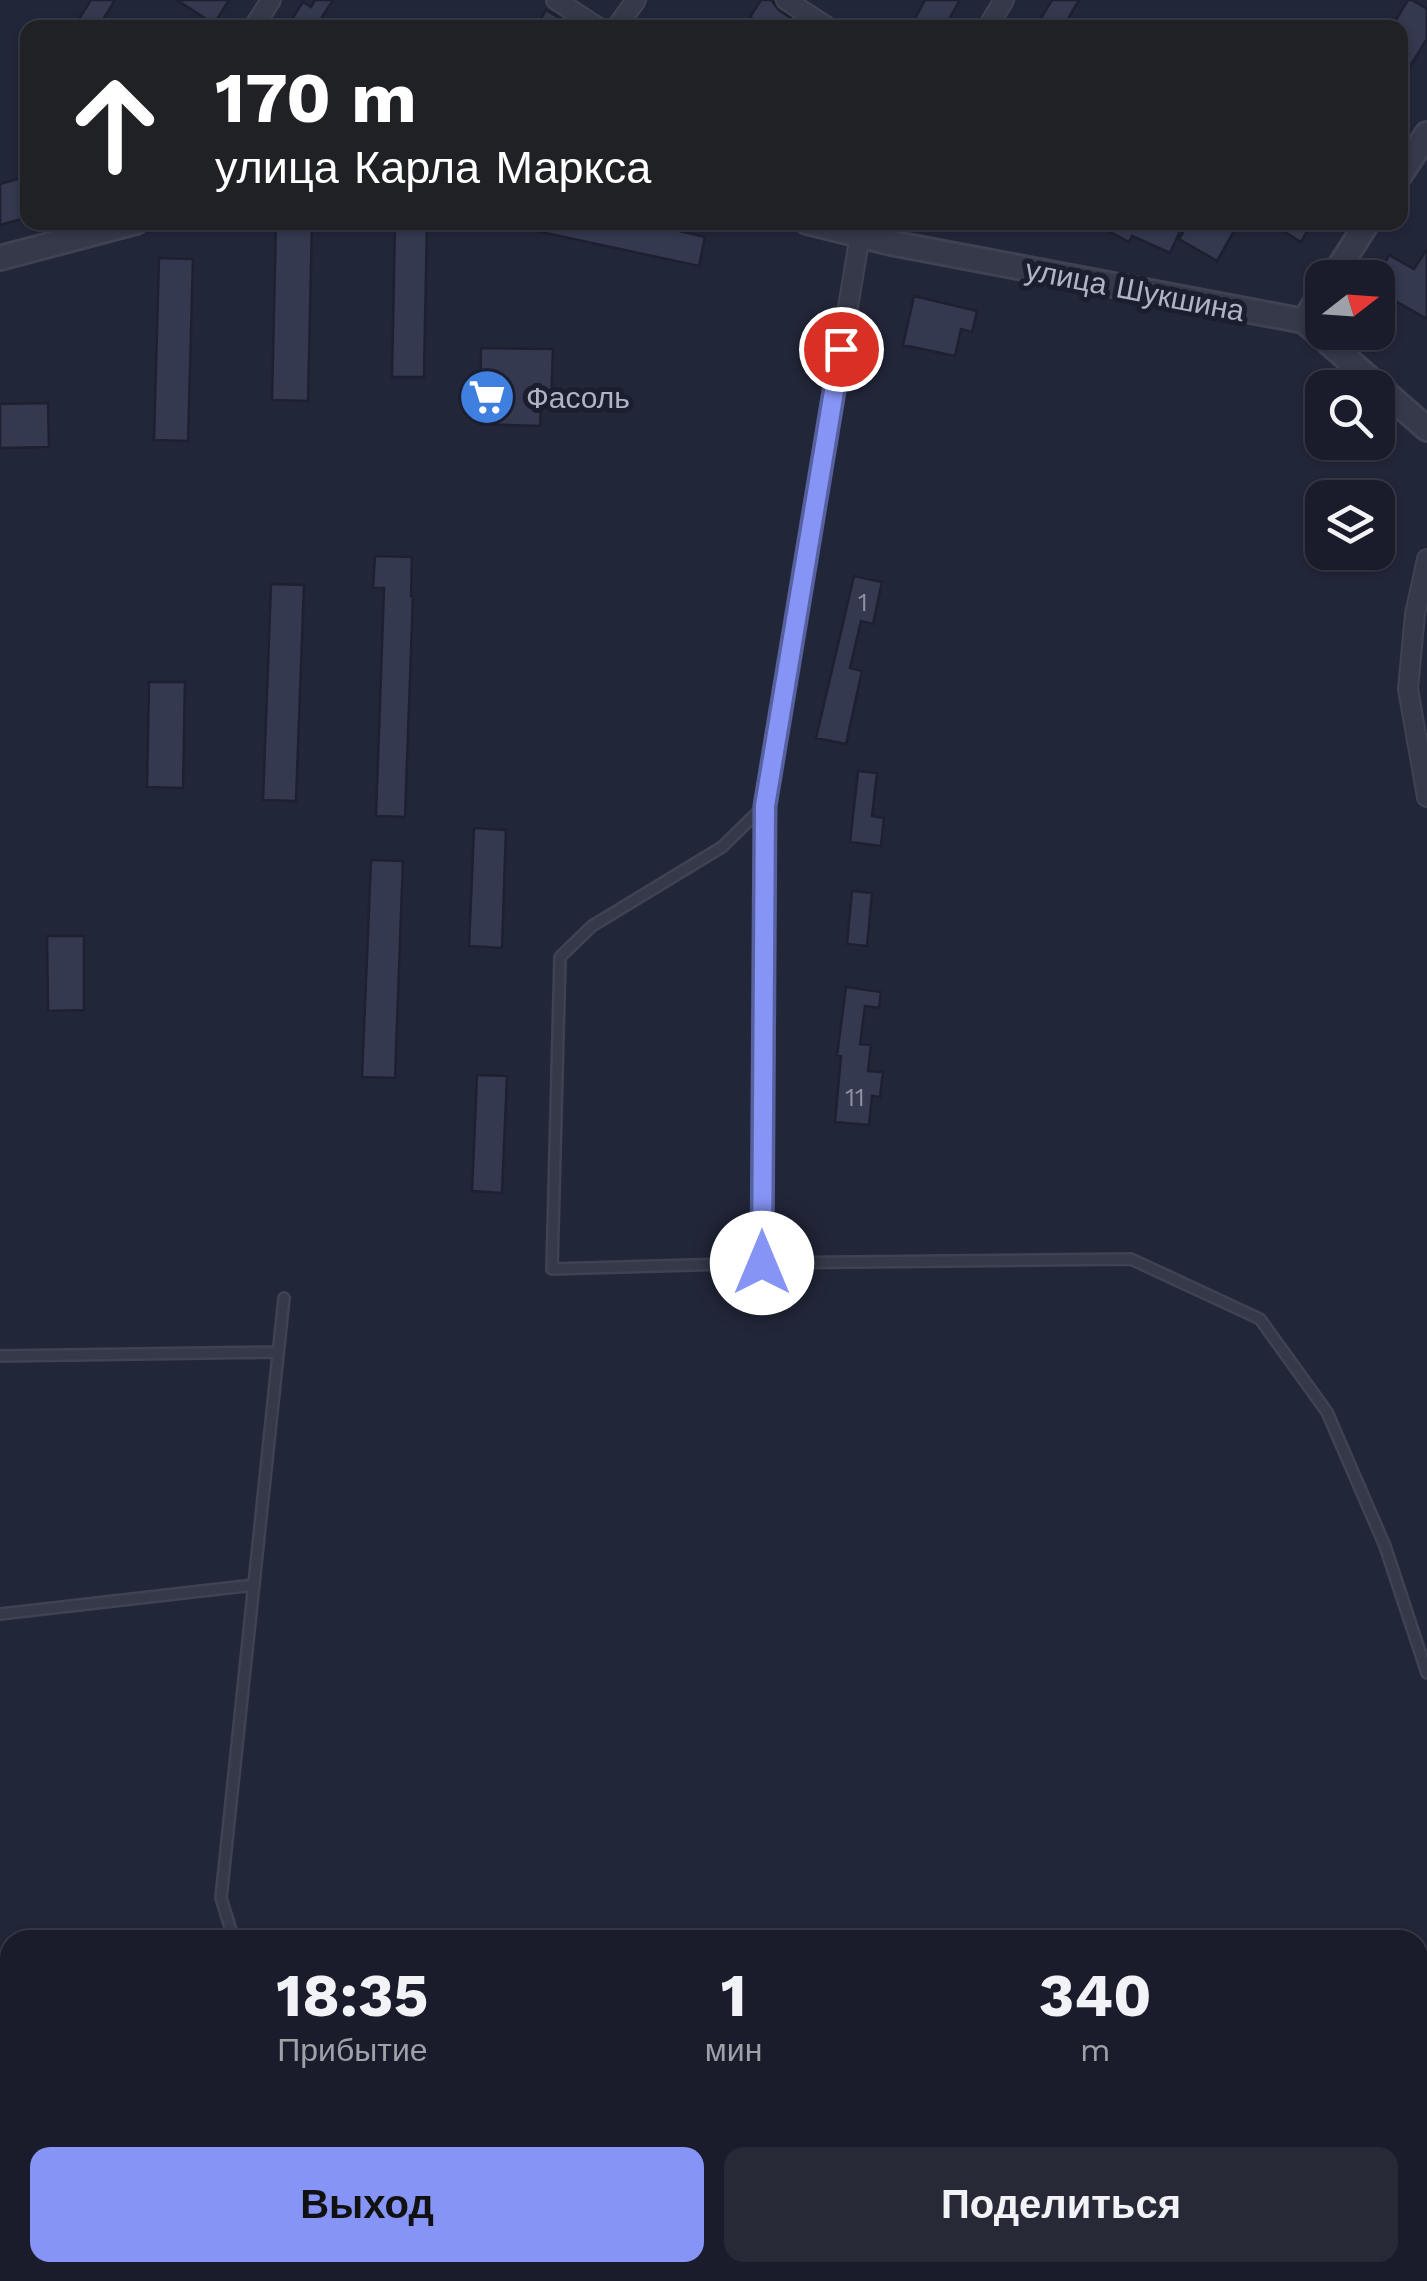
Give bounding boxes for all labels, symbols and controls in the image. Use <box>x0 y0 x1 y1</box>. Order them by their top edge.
text: 170 m <box>215 57 417 139</box>
icon: ahead <box>50 60 180 190</box>
text: улица Карла Маркса <box>215 141 651 194</box>
street label: улица Шукшина <box>1023 252 1248 328</box>
north arrow <box>1305 260 1395 350</box>
map controls <box>1305 260 1395 570</box>
pin <box>799 307 884 392</box>
icon: arrive <box>814 322 869 377</box>
supermarket icon: Фасоль <box>457 367 517 427</box>
button: search <box>1305 370 1395 460</box>
place label: Фасоль <box>526 380 630 415</box>
button: layers <box>1305 480 1395 570</box>
house number: 1 <box>858 588 868 617</box>
house number: 11 <box>845 1083 865 1112</box>
position arrow <box>710 1211 814 1315</box>
text: 18:35 <box>276 1960 428 2031</box>
text: 1 <box>721 1960 747 2031</box>
text: 340 <box>1039 1960 1152 2031</box>
text: Прибытие <box>277 2031 428 2069</box>
text: мин <box>705 2031 762 2069</box>
text: m <box>1080 2031 1110 2069</box>
button: Выход <box>30 2147 704 2262</box>
button: Поделиться <box>724 2147 1398 2262</box>

